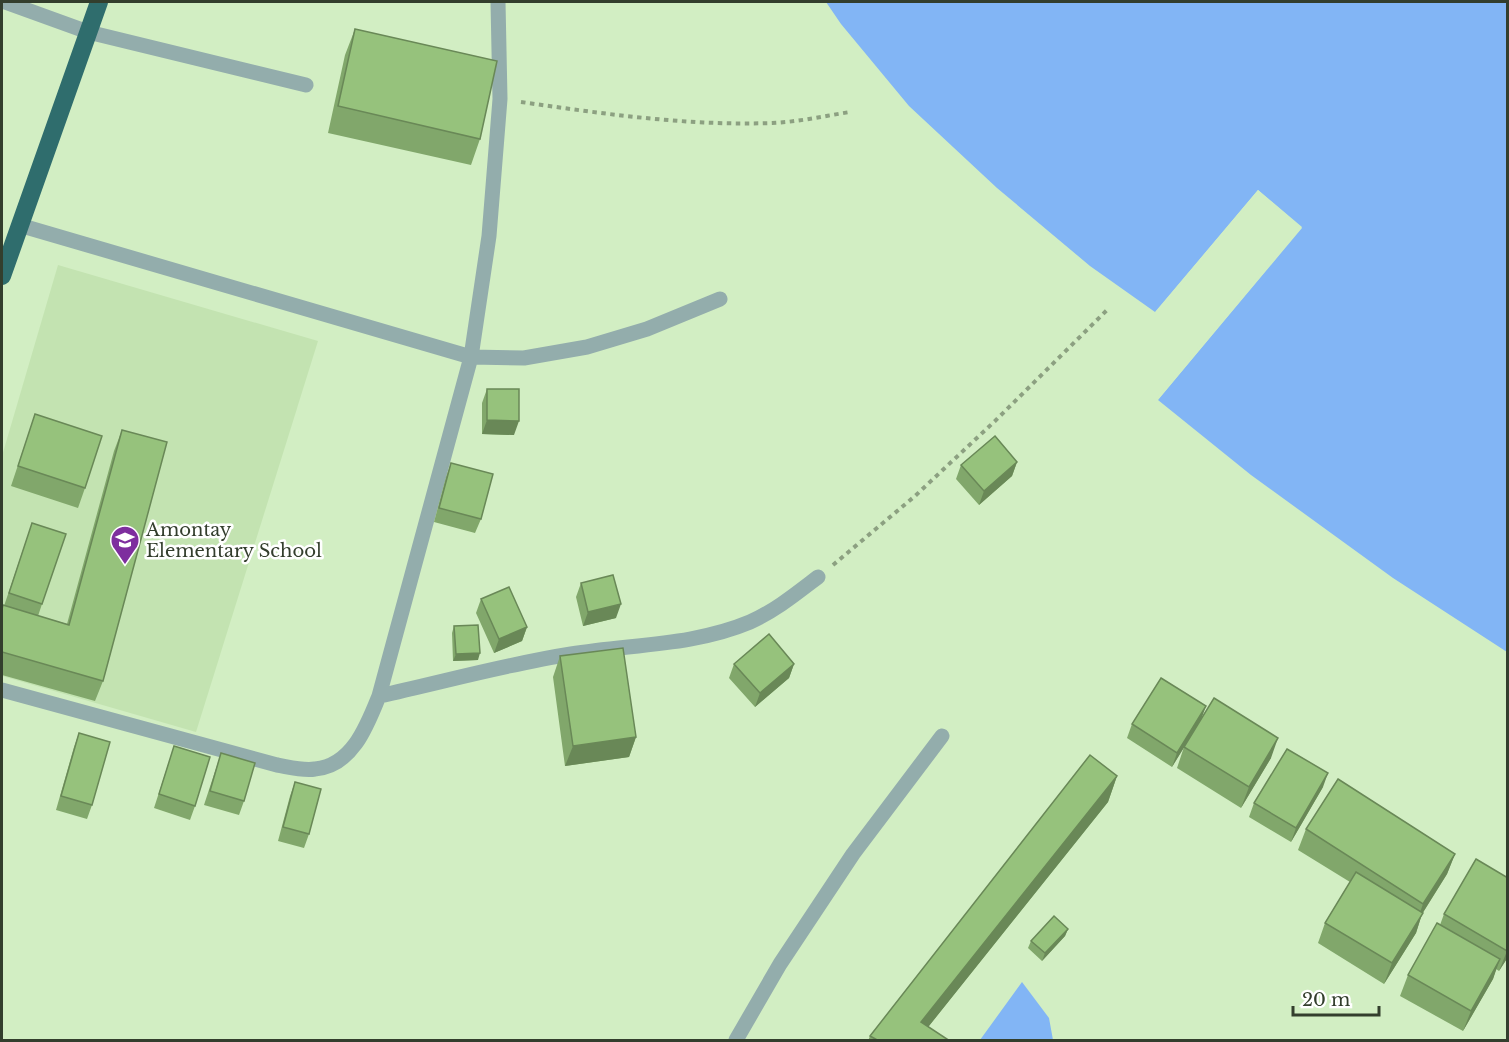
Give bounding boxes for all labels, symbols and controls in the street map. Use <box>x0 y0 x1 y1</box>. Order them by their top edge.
place label: Amontay Elementary School <box>145 519 322 562</box>
school or university icon: Amontay Elementary School <box>109 524 141 566</box>
scale bar <box>1293 979 1378 1017</box>
text: 20 m <box>1302 989 1350 1011</box>

